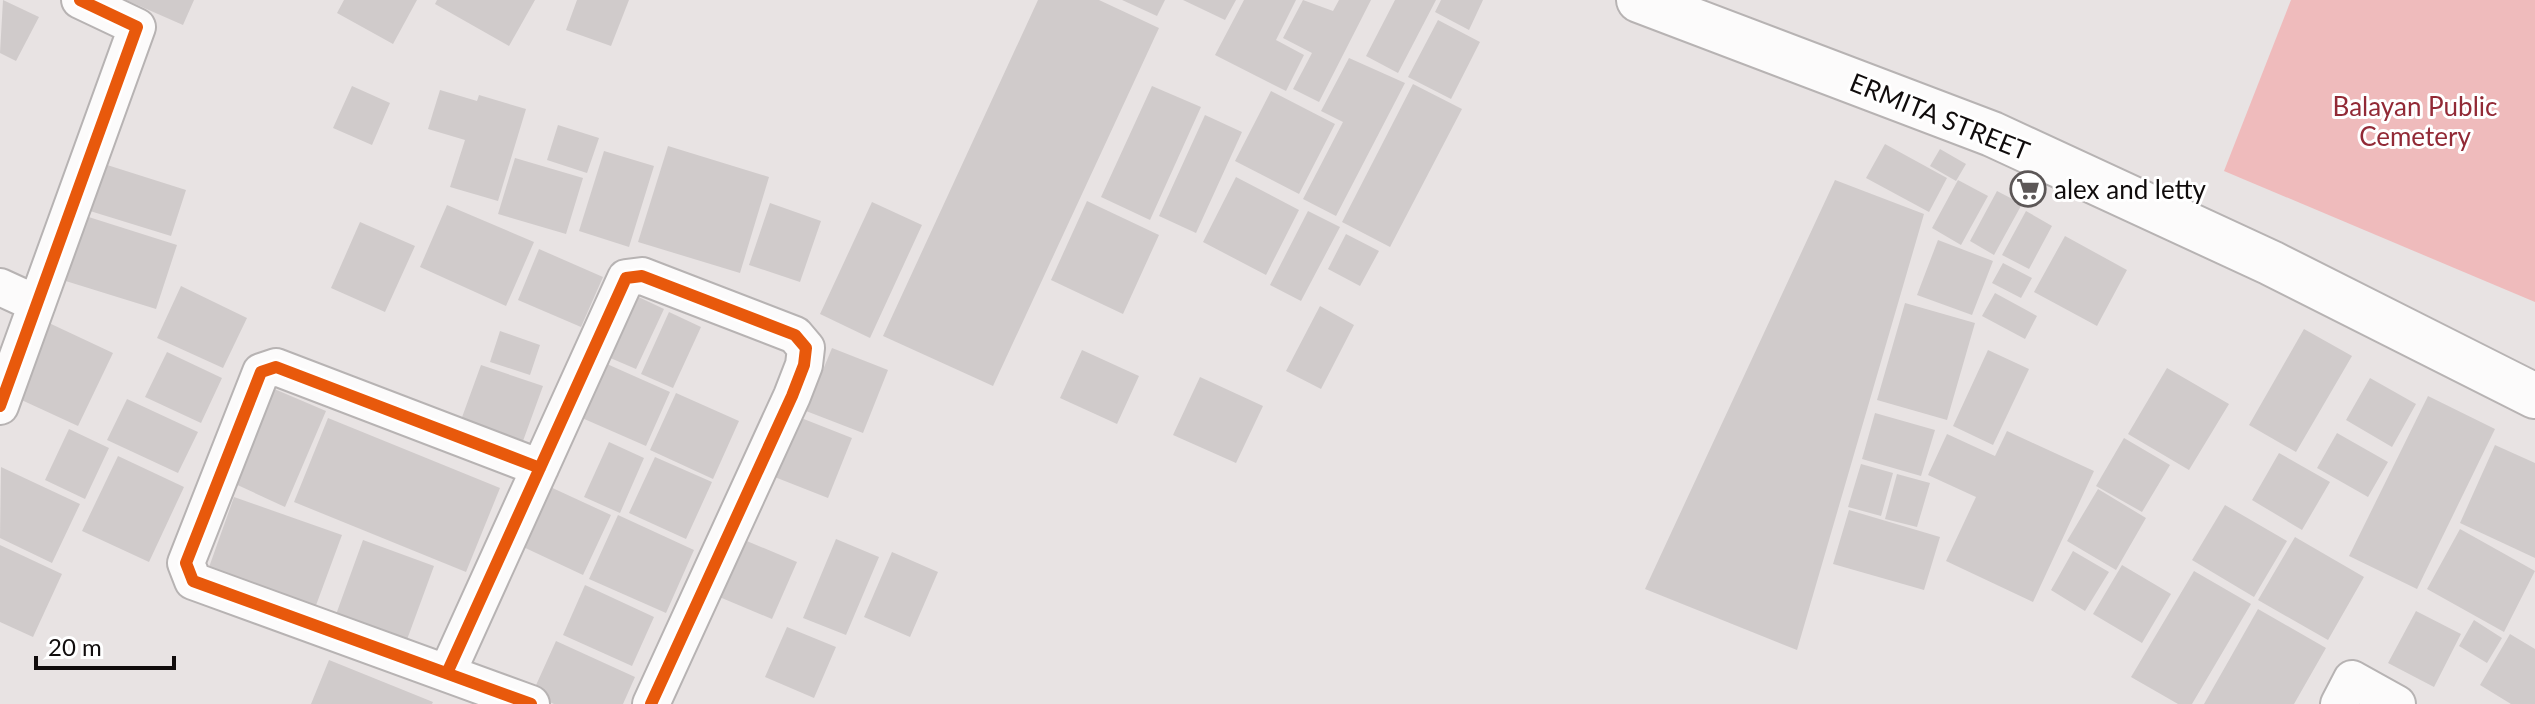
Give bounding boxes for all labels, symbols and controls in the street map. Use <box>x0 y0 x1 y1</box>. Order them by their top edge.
street label: ERMITA STREET <box>1846 65 2034 167</box>
park label: Balayan Public Cemetery <box>2333 90 2497 152</box>
supermarket icon: alex and letty <box>2009 170 2047 208</box>
place label: alex and letty <box>2054 173 2206 205</box>
scale bar <box>36 620 174 670</box>
text: 20 m <box>48 632 102 661</box>

